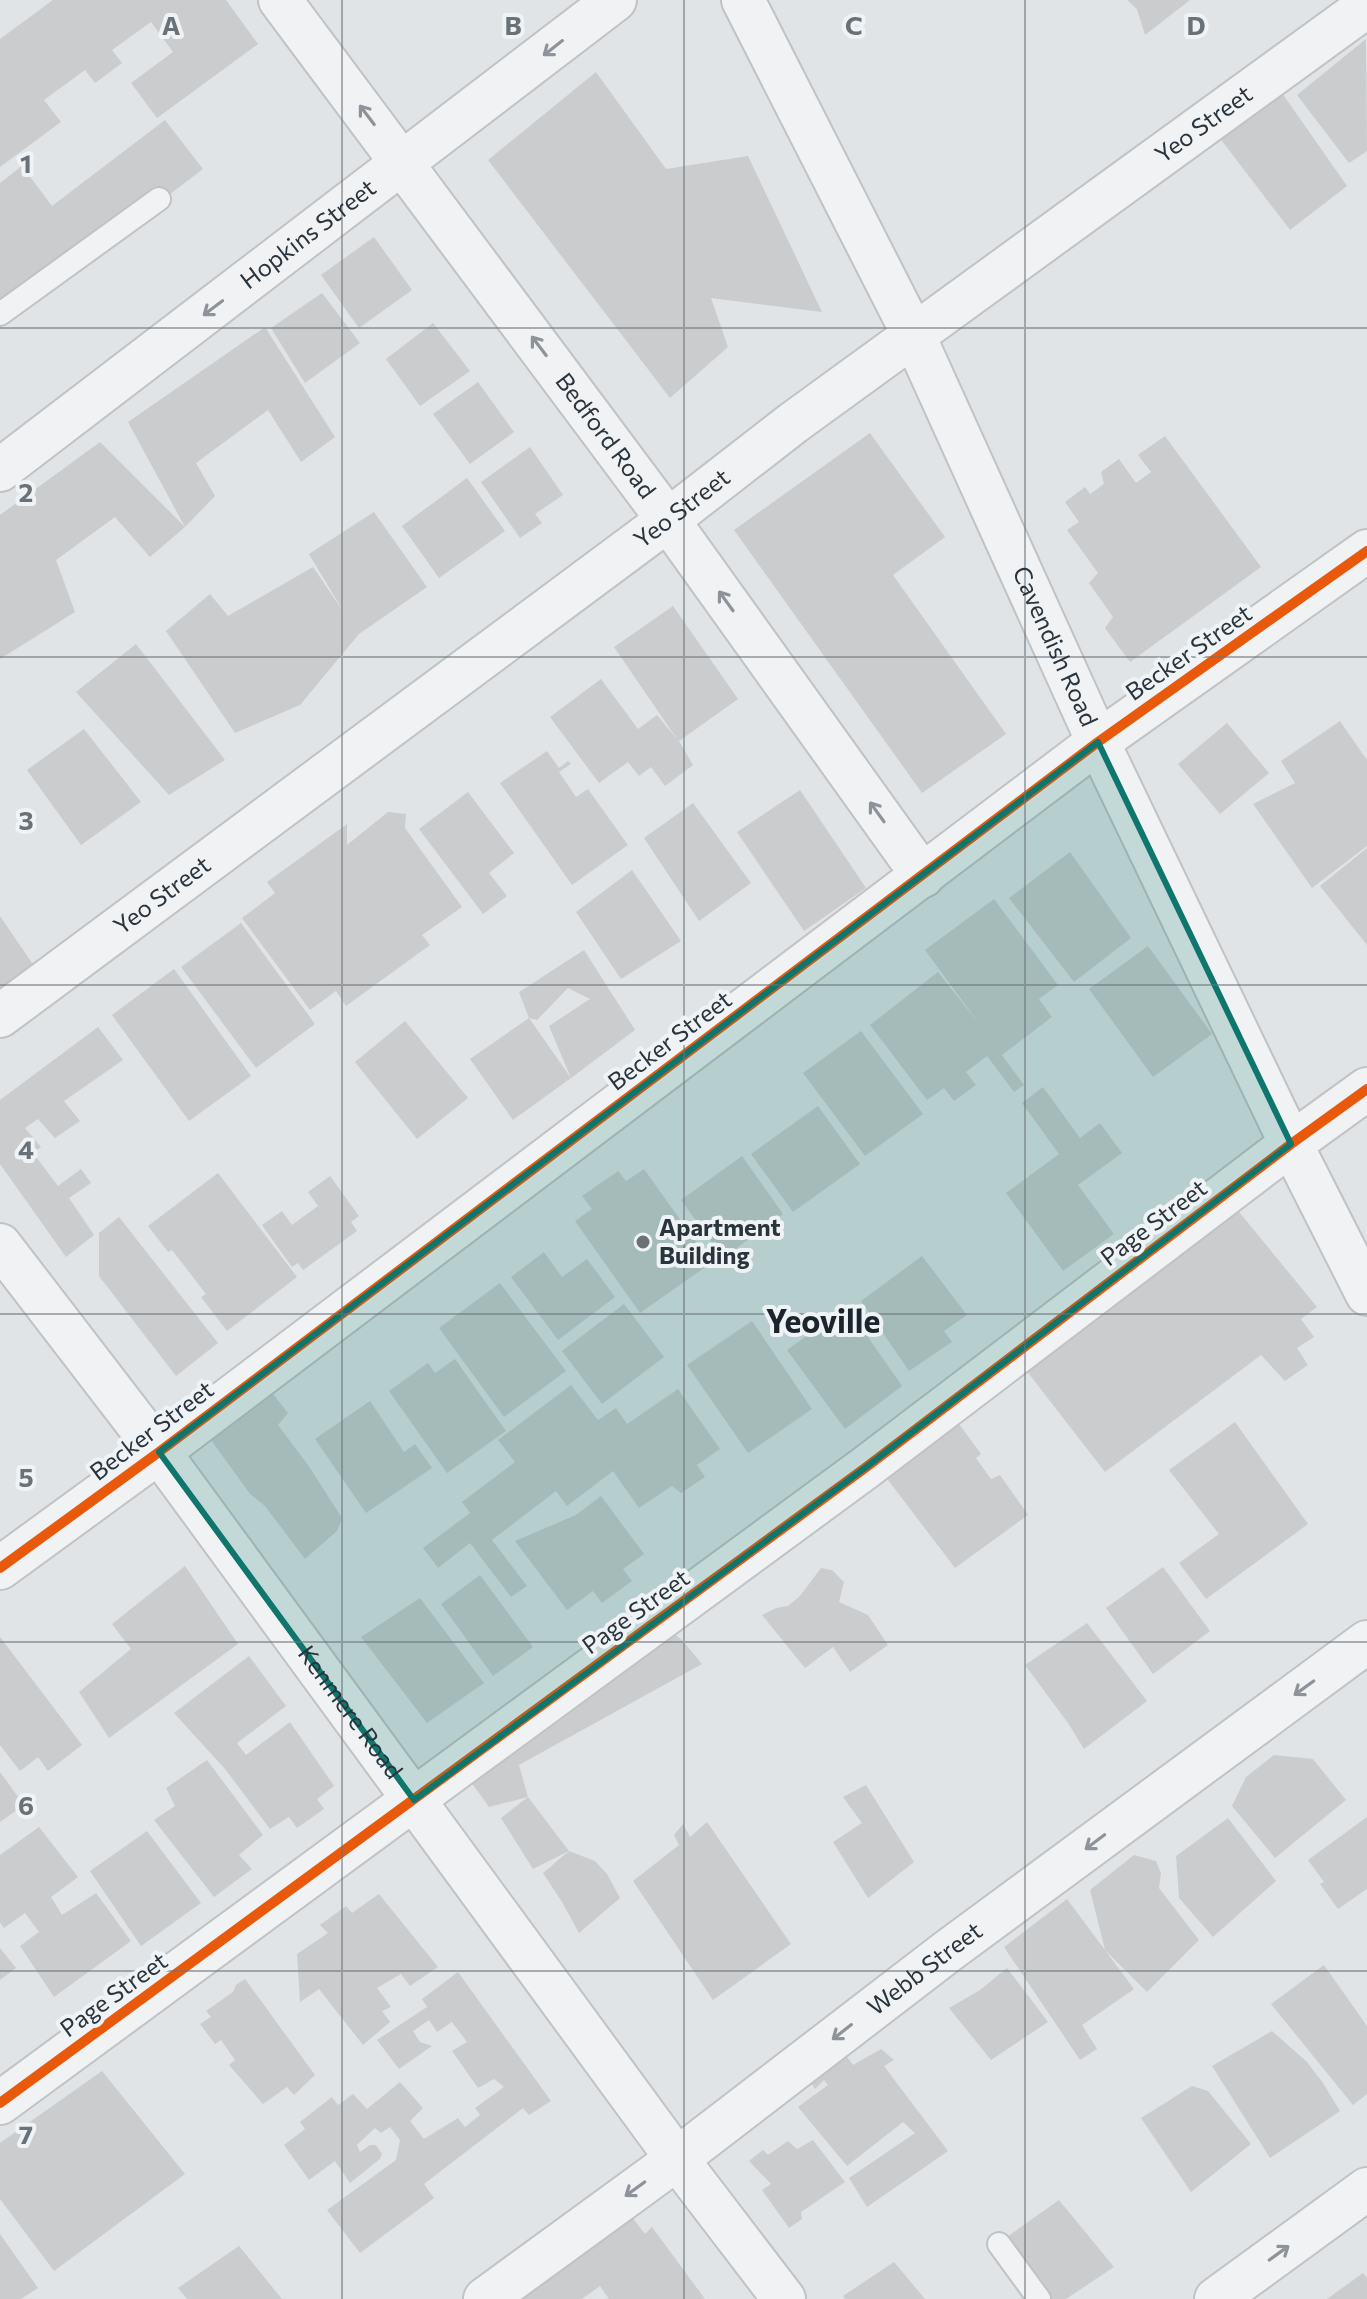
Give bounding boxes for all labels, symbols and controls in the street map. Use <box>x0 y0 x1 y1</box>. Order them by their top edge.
text: A <box>162 9 181 40</box>
text: B <box>504 9 522 40</box>
text: C <box>845 9 863 40</box>
text: D <box>1186 9 1206 40</box>
one-way arrow <box>543 39 564 56</box>
street label: Yeo Street <box>1149 78 1257 168</box>
one-way arrow <box>358 105 375 126</box>
text: 1 <box>20 147 32 178</box>
street label: Hopkins Street <box>234 172 381 294</box>
one-way arrow <box>203 299 225 316</box>
one-way arrow <box>531 336 548 357</box>
street label: Bedford Road <box>550 367 663 504</box>
street label: Yeo Street <box>628 462 735 553</box>
text: 2 <box>19 476 33 507</box>
street label: Cavendish Road <box>1007 561 1105 731</box>
one-way arrow <box>718 590 734 612</box>
street label: Becker Street <box>1120 598 1257 706</box>
one-way arrow <box>869 802 885 824</box>
text: 3 <box>18 804 34 835</box>
street label: Yeo Street <box>107 849 215 940</box>
street label: Becker Street <box>602 984 737 1096</box>
text: 4 <box>18 1133 34 1164</box>
street label: Page Street <box>1094 1172 1212 1271</box>
place label: Apartment Building <box>659 1212 781 1269</box>
marker: Apartment Building <box>634 1233 652 1251</box>
district label: Yeoville <box>766 1300 880 1340</box>
street label: Becker Street <box>84 1374 219 1486</box>
text: 5 <box>18 1461 34 1492</box>
street label: Page Street <box>576 1562 695 1659</box>
street label: Kenmere Road <box>293 1639 409 1784</box>
one-way arrow <box>1294 1679 1315 1696</box>
text: 6 <box>18 1789 34 1820</box>
one-way arrow <box>1084 1833 1106 1850</box>
street label: Webb Street <box>861 1915 987 2021</box>
street label: Page Street <box>54 1945 173 2042</box>
one-way arrow <box>832 2023 853 2040</box>
text: 7 <box>19 2118 33 2149</box>
one-way arrow <box>625 2181 647 2198</box>
one-way arrow <box>1268 2245 1289 2262</box>

